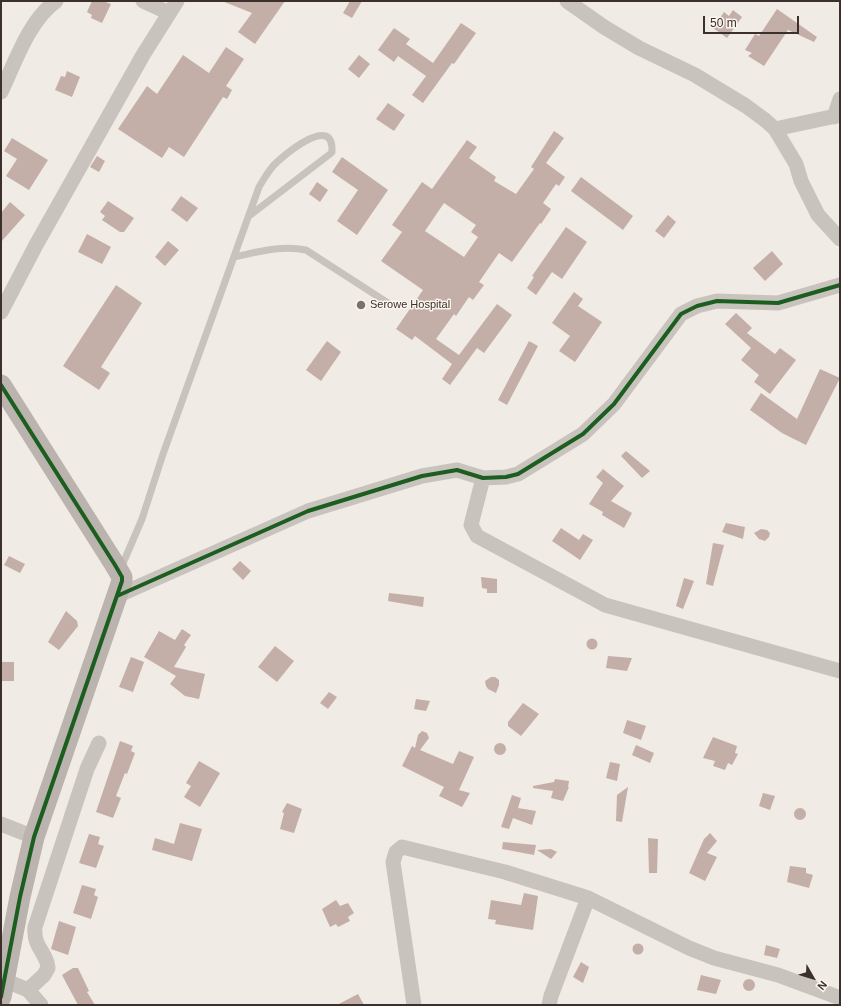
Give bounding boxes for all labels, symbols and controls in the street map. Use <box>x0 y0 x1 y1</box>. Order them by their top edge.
scale bar <box>705 8 801 34</box>
text: 50 m <box>710 16 737 30</box>
place label: Serowe Hospital <box>370 298 450 312</box>
marker: Serowe Hospital <box>355 299 367 311</box>
north arrow <box>793 958 833 998</box>
text: N <box>815 979 829 992</box>

